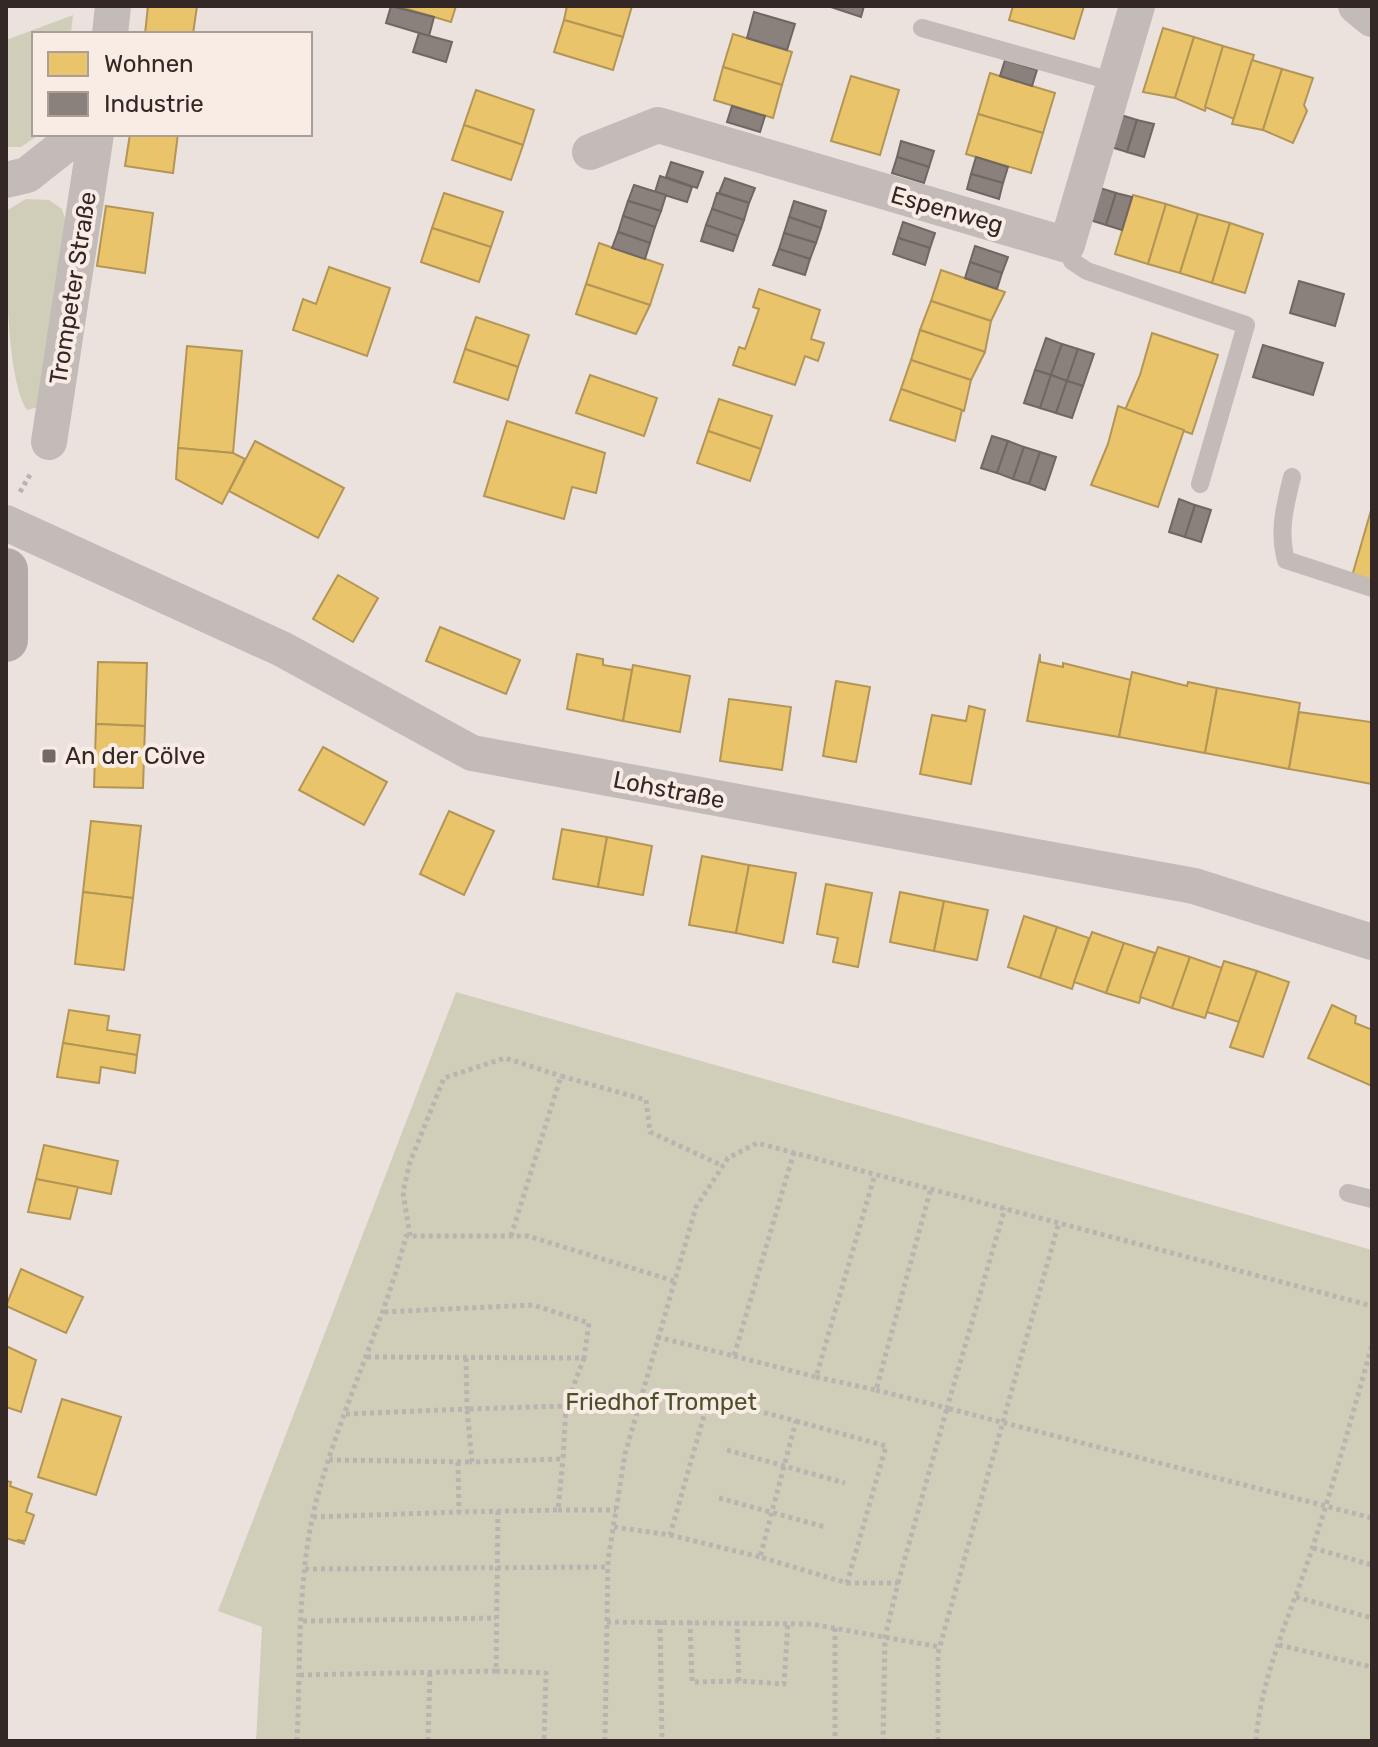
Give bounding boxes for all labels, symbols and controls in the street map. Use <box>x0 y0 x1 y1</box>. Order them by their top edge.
legend <box>32 32 312 136</box>
text: Wohnen <box>104 50 194 78</box>
text: Industrie <box>104 90 204 118</box>
street label: Espenweg <box>888 181 1006 239</box>
street label: Trompeter Straße <box>44 190 102 386</box>
place label: An der Cölve <box>65 742 206 770</box>
marker: An der Cölve <box>40 747 58 765</box>
street label: Lohstraße <box>611 765 727 815</box>
park label: Friedhof Trompet <box>565 1388 757 1416</box>

